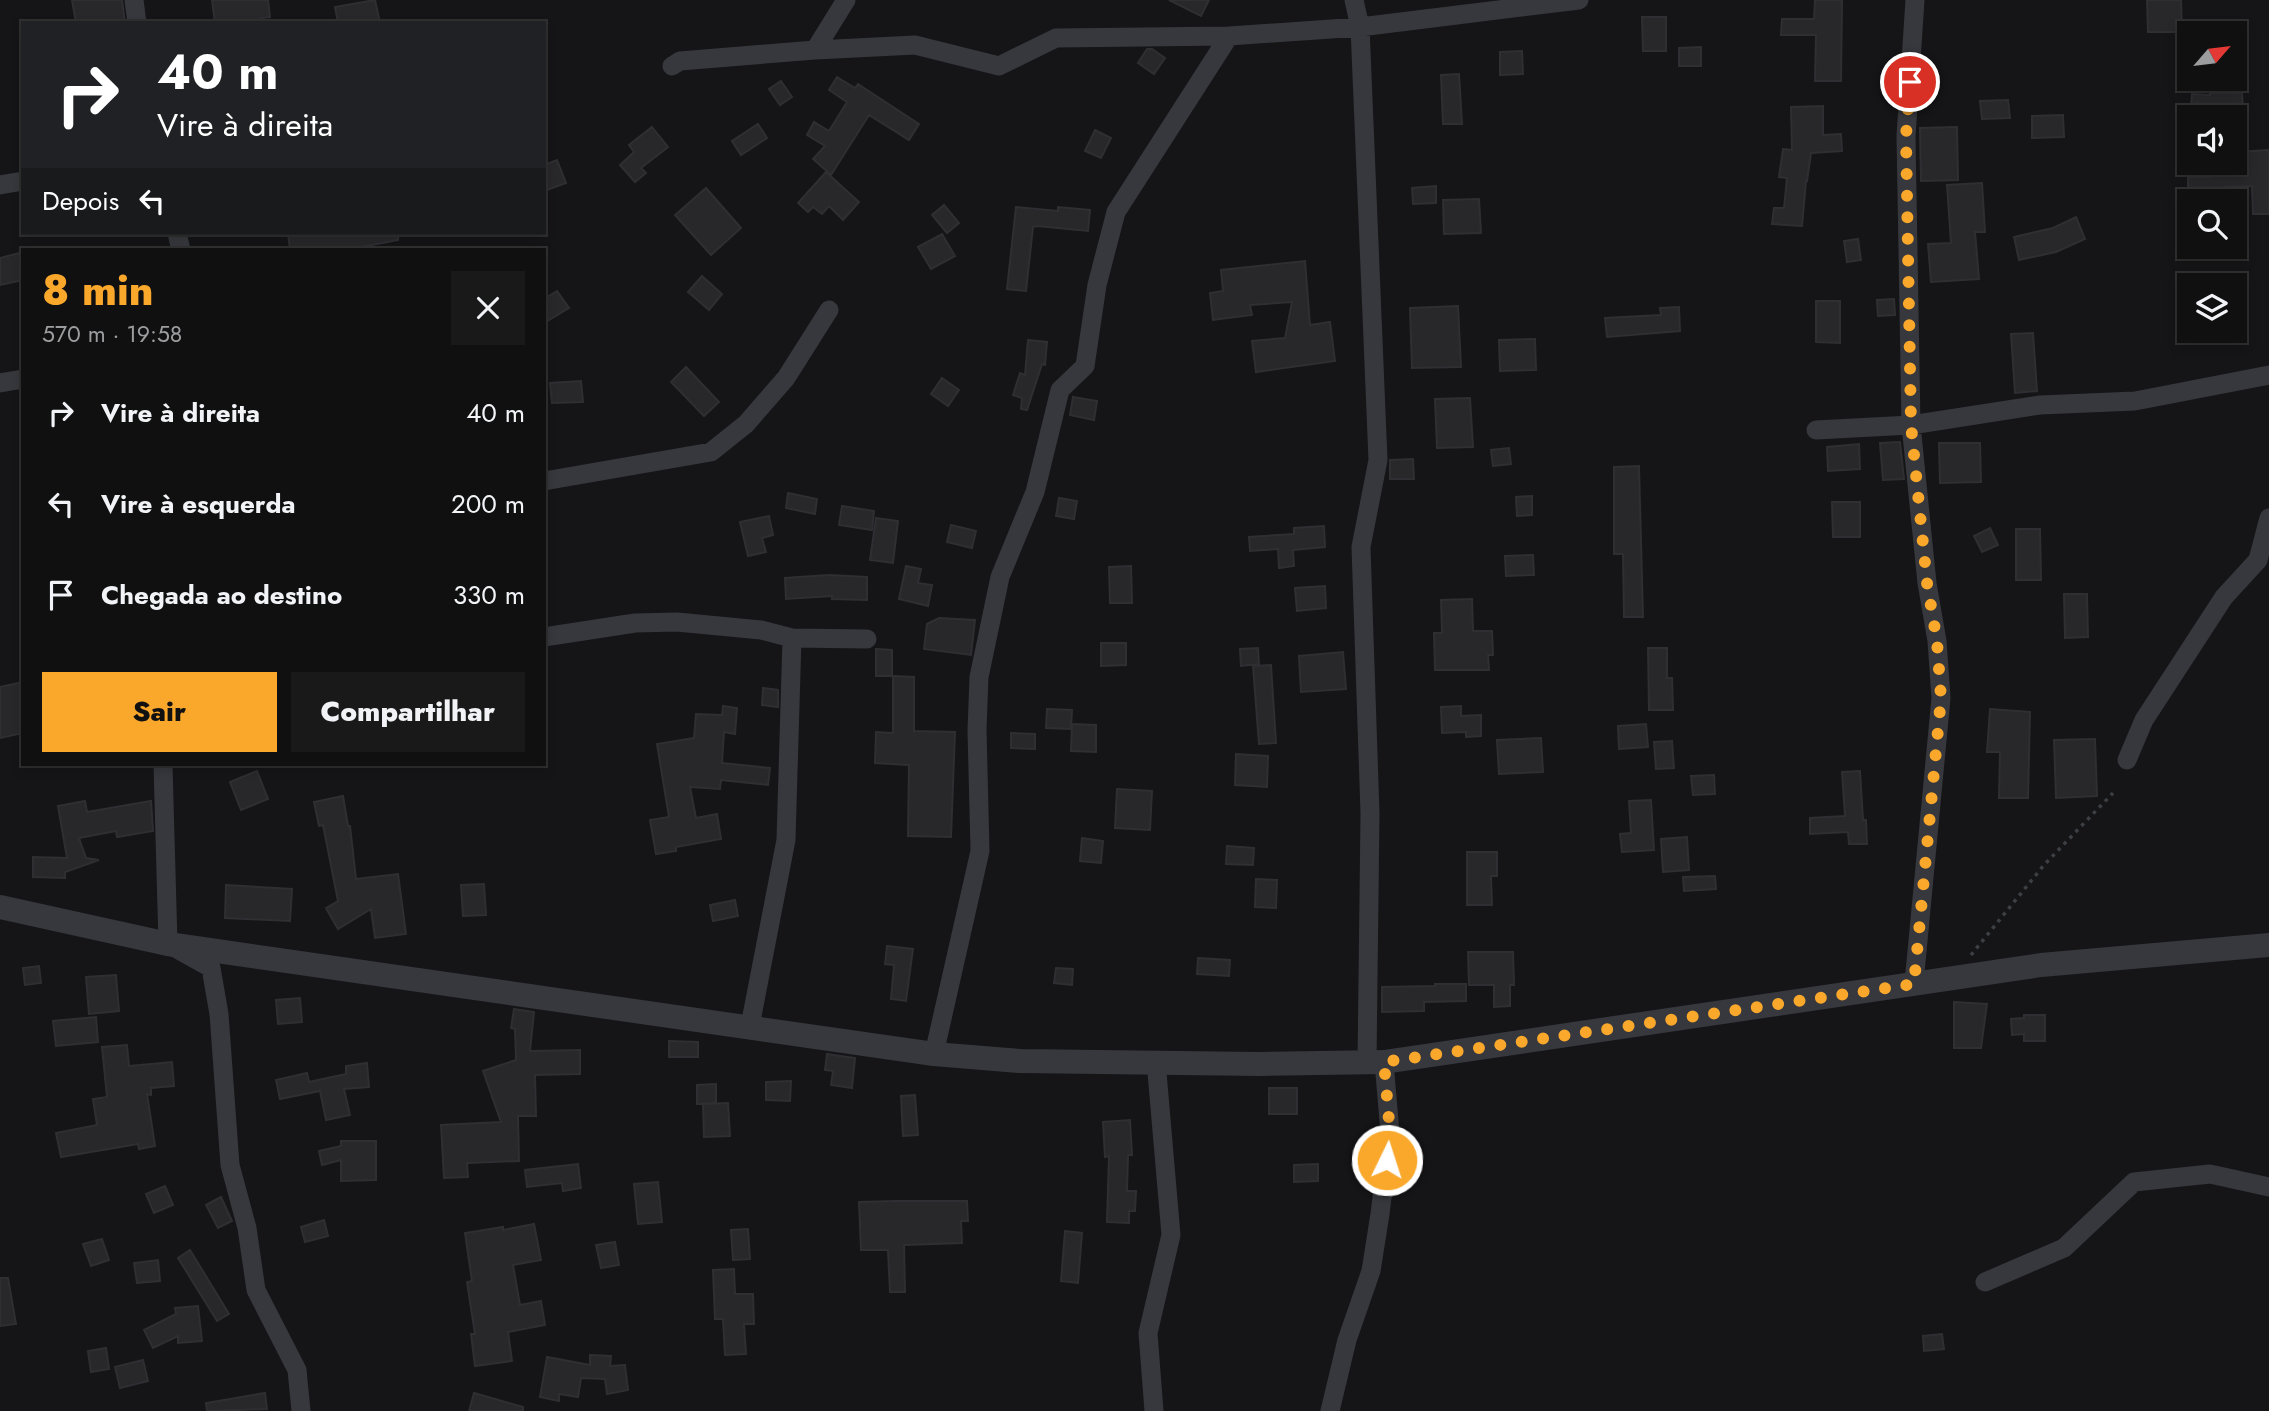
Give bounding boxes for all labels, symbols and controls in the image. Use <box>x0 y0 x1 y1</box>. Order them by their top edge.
north arrow <box>2177 21 2247 91</box>
map controls <box>2177 21 2247 343</box>
text: 40 m <box>157 37 279 107</box>
icon: right <box>42 49 133 140</box>
pin <box>1880 52 1940 112</box>
icon: arrive <box>1891 63 1929 101</box>
text: Vire à direita <box>157 102 333 148</box>
button: sound <box>2177 105 2247 175</box>
text: Depois <box>42 182 119 220</box>
icon: left <box>133 182 171 220</box>
button: search <box>2177 189 2247 259</box>
text: 8 min <box>42 260 153 321</box>
button: close <box>451 271 525 345</box>
button: layers <box>2177 273 2247 343</box>
text: 570 m · 19:58 <box>42 317 182 351</box>
icon: right <box>42 394 80 432</box>
text: Vire à direita <box>101 394 260 432</box>
text: 40 m <box>466 394 525 432</box>
icon: left <box>42 485 80 523</box>
text: Vire à esquerda <box>101 485 296 523</box>
text: 200 m <box>451 485 525 523</box>
icon: arrive <box>42 576 80 614</box>
text: Chegada ao destino <box>101 576 342 614</box>
text: 330 m <box>453 576 525 614</box>
button: Sair <box>42 672 277 752</box>
button: Compartilhar <box>291 672 525 752</box>
position arrow <box>1350 1123 1424 1197</box>

